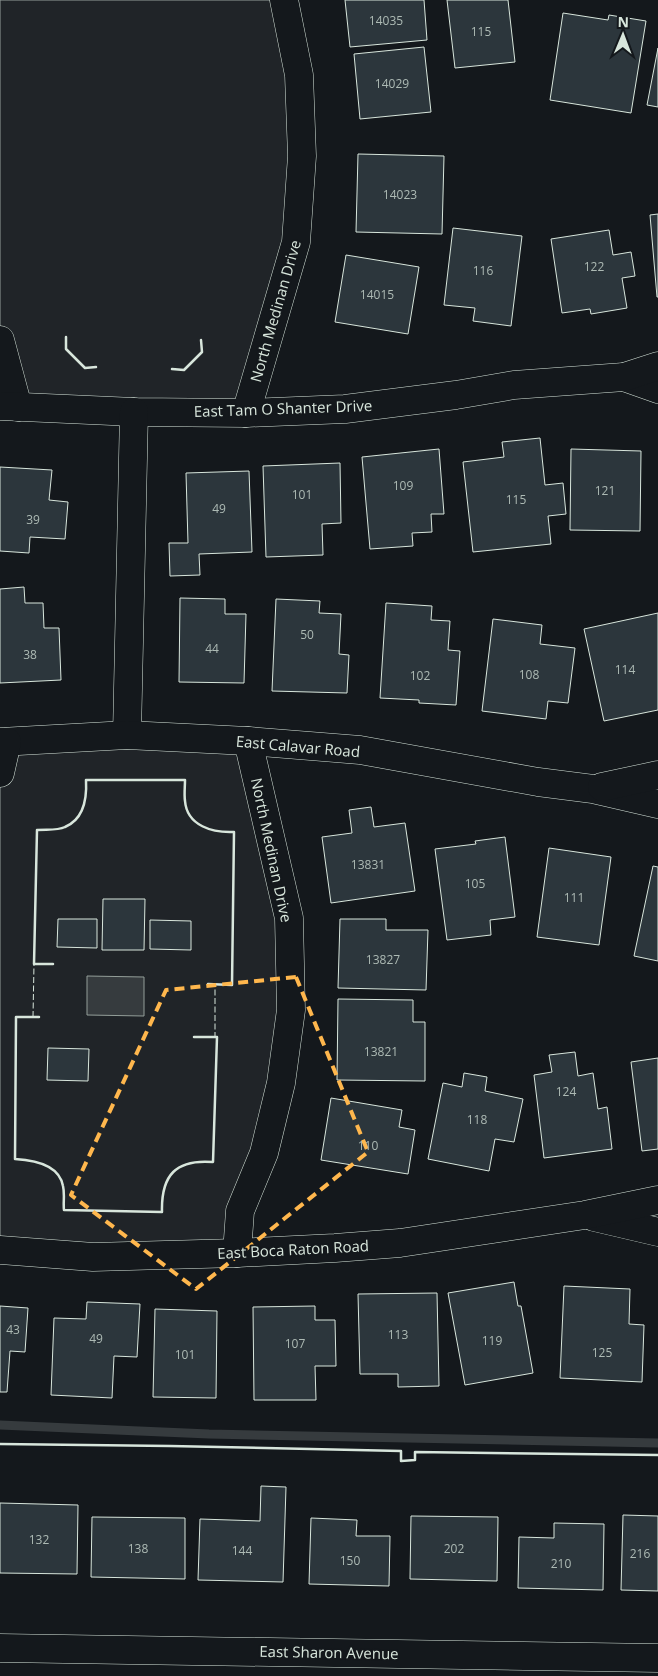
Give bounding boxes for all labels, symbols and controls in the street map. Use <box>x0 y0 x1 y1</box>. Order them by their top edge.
north arrow <box>598 10 648 60</box>
house number: 14035 <box>369 12 403 29</box>
text: N <box>617 12 629 31</box>
house number: 115 <box>471 23 491 40</box>
house number: 14029 <box>375 75 409 92</box>
house number: 14023 <box>383 186 417 203</box>
street label: North Medinan Drive <box>245 238 305 384</box>
house number: 122 <box>584 258 604 275</box>
house number: 116 <box>473 262 493 279</box>
house number: 14015 <box>360 286 394 303</box>
street label: East Tam O Shanter Drive <box>193 395 373 421</box>
house number: 109 <box>393 477 413 494</box>
house number: 121 <box>595 482 615 499</box>
house number: 101 <box>292 486 312 503</box>
house number: 115 <box>506 491 526 508</box>
house number: 49 <box>212 500 226 517</box>
house number: 39 <box>26 511 40 528</box>
house number: 50 <box>300 626 314 643</box>
house number: 44 <box>205 640 219 657</box>
house number: 38 <box>23 646 37 663</box>
house number: 114 <box>615 661 635 678</box>
house number: 108 <box>519 666 539 683</box>
house number: 102 <box>410 667 430 684</box>
street label: East Calavar Road <box>235 731 361 761</box>
street label: North Medinan Drive <box>247 776 297 924</box>
house number: 13831 <box>351 856 385 873</box>
house number: 105 <box>465 875 485 892</box>
house number: 111 <box>564 889 584 906</box>
house number: 13827 <box>366 951 400 968</box>
house number: 13821 <box>364 1043 398 1060</box>
house number: 124 <box>556 1083 576 1100</box>
house number: 118 <box>467 1111 487 1128</box>
house number: 110 <box>358 1137 378 1154</box>
street label: East Boca Raton Road <box>217 1235 369 1263</box>
house number: 43 <box>6 1321 20 1338</box>
house number: 113 <box>388 1326 408 1343</box>
house number: 49 <box>89 1330 103 1347</box>
house number: 119 <box>482 1332 502 1349</box>
house number: 107 <box>285 1335 305 1352</box>
house number: 125 <box>592 1344 612 1361</box>
house number: 101 <box>175 1346 195 1363</box>
house number: 132 <box>29 1531 49 1548</box>
house number: 138 <box>128 1540 148 1557</box>
house number: 202 <box>444 1540 464 1557</box>
house number: 144 <box>232 1542 252 1559</box>
house number: 216 <box>630 1545 650 1562</box>
house number: 150 <box>340 1552 360 1569</box>
house number: 210 <box>551 1555 571 1572</box>
street label: East Sharon Avenue <box>259 1641 399 1663</box>

